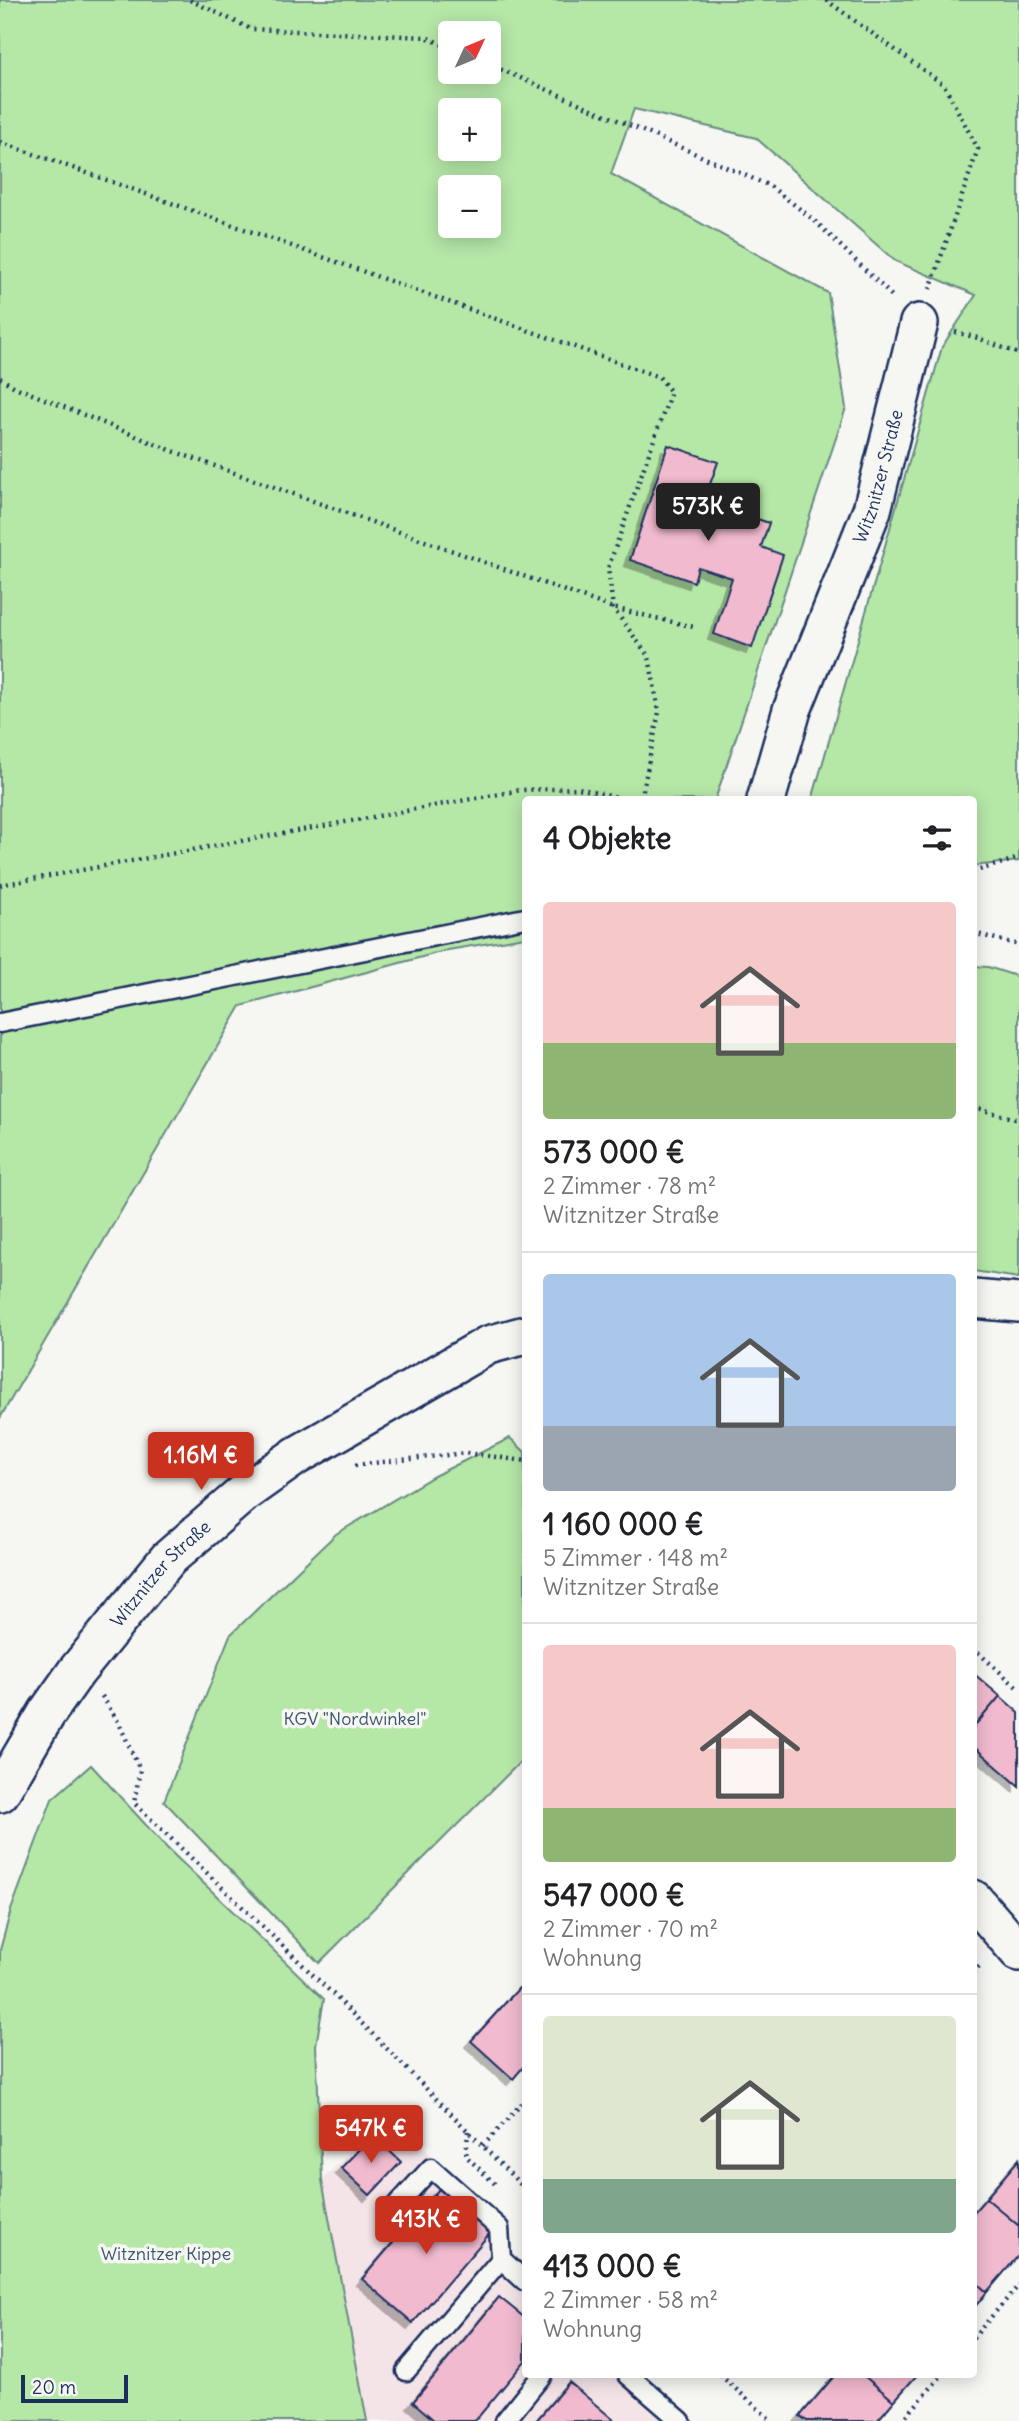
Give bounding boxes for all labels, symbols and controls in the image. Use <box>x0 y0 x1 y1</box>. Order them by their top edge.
north arrow <box>438 21 500 84</box>
map controls <box>438 21 501 238</box>
button: + <box>438 98 501 161</box>
button: − <box>438 175 501 238</box>
street label: Witznitzer Straße <box>848 407 908 547</box>
pin: 573K € <box>651 484 765 543</box>
text: 573K € <box>672 491 744 520</box>
text: 4 Objekte <box>543 819 671 857</box>
icon: filters <box>918 819 956 857</box>
icon: home <box>687 948 813 1074</box>
text: 573 000 € <box>543 1133 685 1171</box>
text: 2 Zimmer · 78 m² <box>543 1171 716 1200</box>
text: Witznitzer Straße <box>543 1200 719 1229</box>
icon: home <box>687 1320 813 1446</box>
pin: 1.16M € <box>136 1432 266 1492</box>
text: 1.16M € <box>164 1440 238 1469</box>
text: 1 160 000 € <box>543 1505 704 1543</box>
street label: Witznitzer Straße <box>105 1515 215 1632</box>
text: 5 Zimmer · 148 m² <box>543 1543 728 1572</box>
text: Witznitzer Straße <box>543 1572 719 1601</box>
icon: home <box>687 1691 813 1817</box>
park label: KGV "Nordwinkel" <box>283 1707 427 1730</box>
text: 547 000 € <box>543 1876 685 1914</box>
text: 2 Zimmer · 70 m² <box>543 1914 718 1943</box>
text: Wohnung <box>543 1943 642 1972</box>
icon: home <box>687 2062 813 2188</box>
pin: 547K € <box>314 2106 428 2165</box>
text: 547K € <box>335 2113 407 2142</box>
pin: 413K € <box>369 2196 483 2256</box>
text: 413K € <box>391 2204 461 2233</box>
park label: Witznitzer Kippe <box>101 2242 231 2265</box>
text: 413 000 € <box>543 2247 682 2285</box>
text: 2 Zimmer · 58 m² <box>543 2285 718 2314</box>
text: Wohnung <box>543 2314 642 2343</box>
scale bar <box>21 2372 128 2404</box>
text: 20 m <box>32 2375 76 2399</box>

